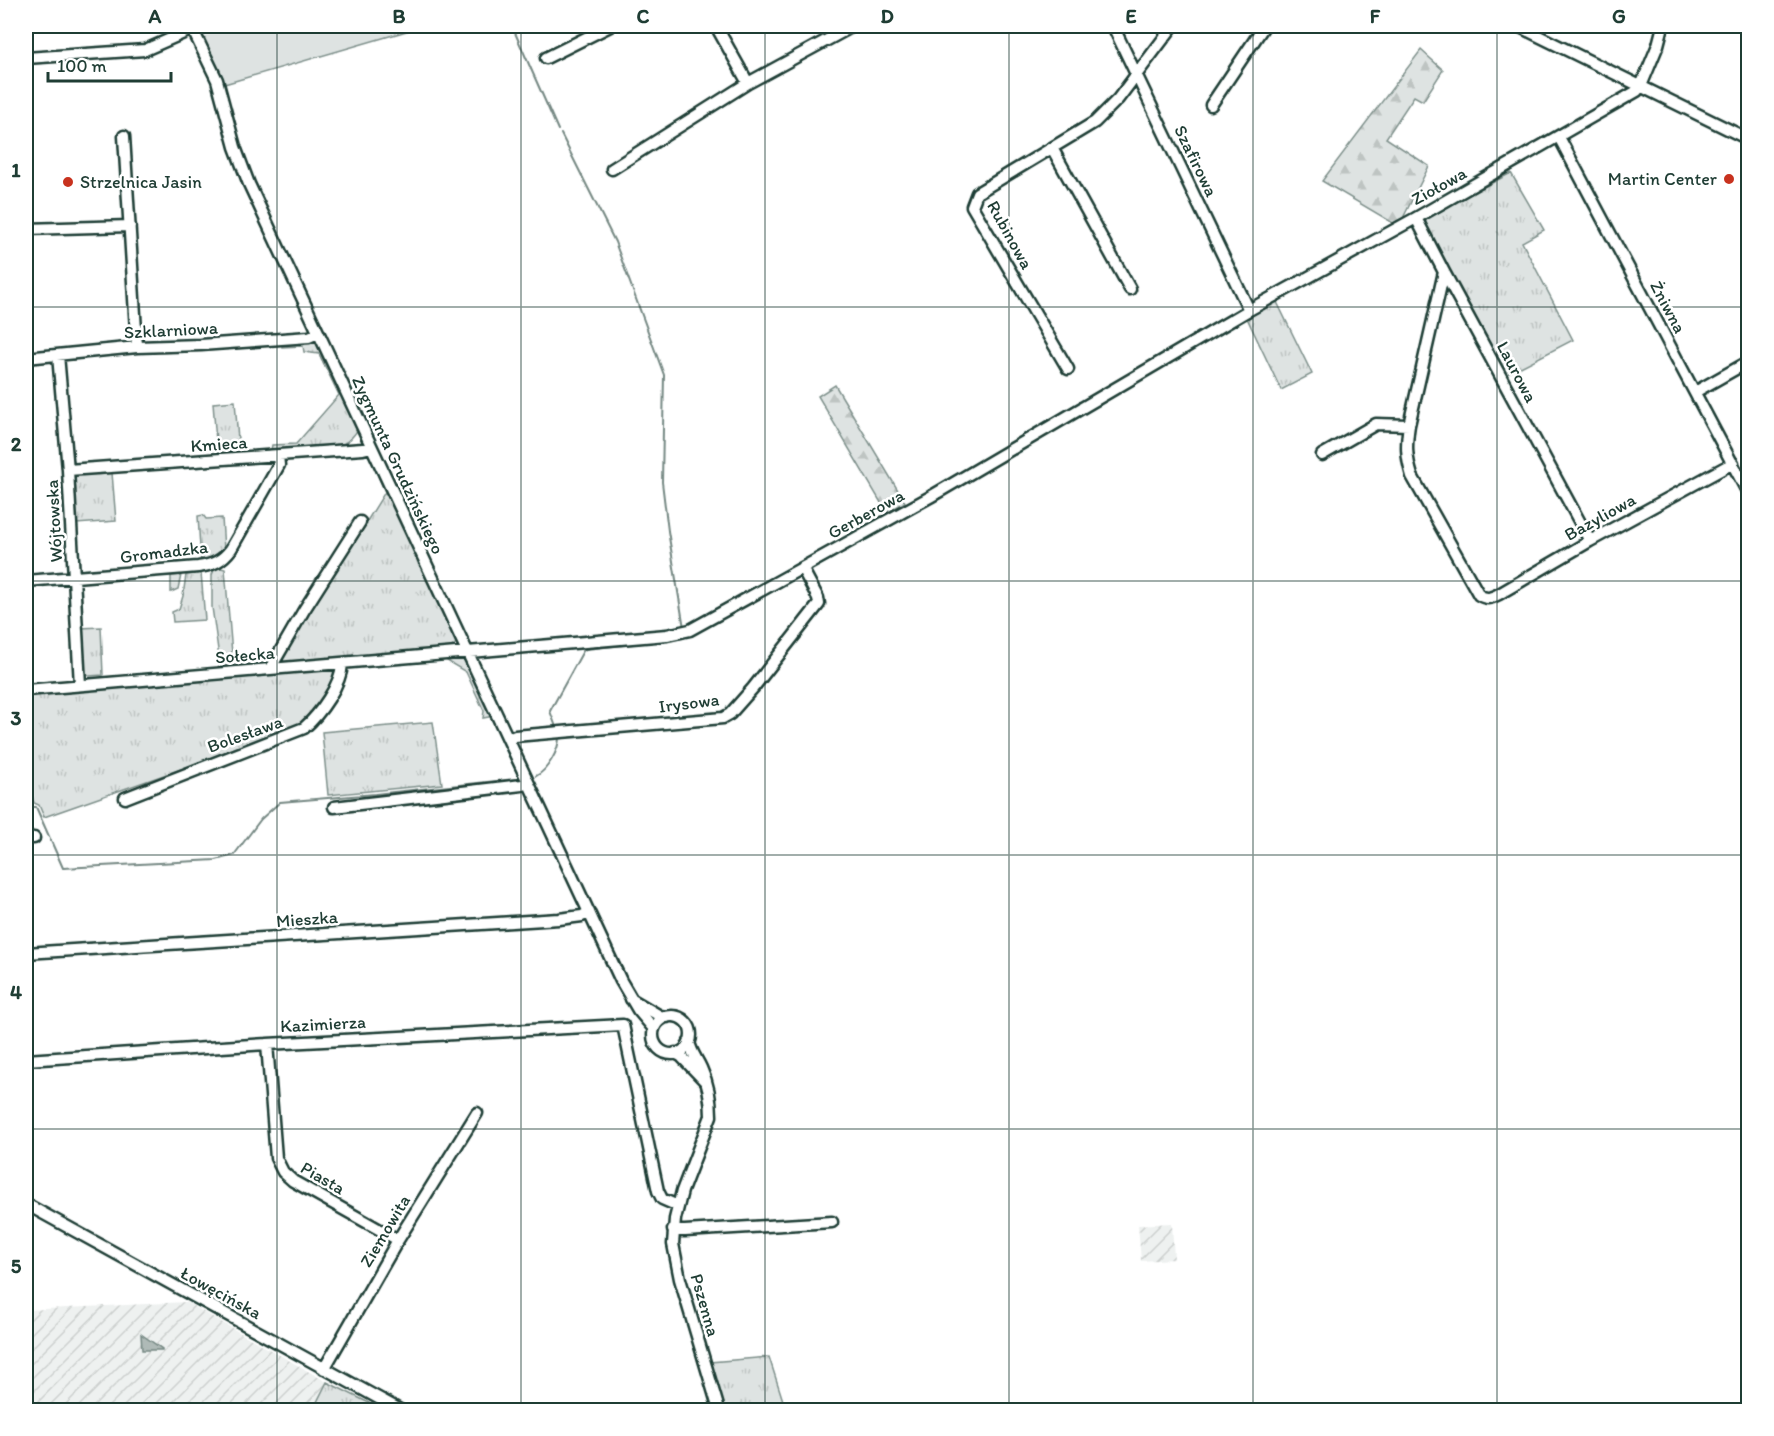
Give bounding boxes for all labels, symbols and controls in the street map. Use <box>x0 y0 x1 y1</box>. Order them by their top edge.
text: A <box>148 4 162 28</box>
text: B <box>393 4 406 28</box>
text: C <box>637 4 650 28</box>
text: D <box>880 4 894 28</box>
text: E <box>1125 4 1137 28</box>
text: F <box>1370 4 1381 28</box>
text: G <box>1612 4 1626 28</box>
scale bar <box>48 45 171 83</box>
text: 100 m <box>57 55 107 77</box>
street label: Szafirowa <box>1169 122 1223 201</box>
text: 1 <box>11 158 21 182</box>
street label: Ziołowa <box>1407 162 1471 210</box>
place label: Martin Center <box>1608 168 1718 190</box>
place label: Strzelnica Jasin <box>80 171 202 193</box>
marker: Martin Center <box>1722 172 1736 186</box>
marker: Strzelnica Jasin <box>61 175 75 189</box>
street label: Rubinowa <box>982 197 1038 274</box>
street label: Żniwna <box>1645 277 1691 337</box>
street label: Szklarniowa <box>123 317 219 343</box>
street label: Laurowa <box>1492 338 1543 407</box>
street label: Zygmunta Grudzińskiego <box>347 372 449 558</box>
street label: Kmieca <box>190 431 249 457</box>
text: 2 <box>11 432 22 456</box>
street label: Wójtowska <box>41 479 67 563</box>
street label: Gerberowa <box>824 484 909 544</box>
street label: Bazyliowa <box>1560 488 1640 546</box>
street label: Gromadzka <box>119 536 210 568</box>
street label: Sołecka <box>214 641 276 669</box>
street label: Irysowa <box>658 688 721 718</box>
text: 3 <box>11 706 22 730</box>
street label: Bolesława <box>204 710 286 758</box>
street label: Mieszka <box>275 906 339 932</box>
text: 4 <box>10 980 22 1004</box>
street label: Kazimierza <box>280 1011 367 1037</box>
street label: Piasta <box>297 1157 350 1200</box>
street label: Ziemowita <box>355 1191 415 1271</box>
text: 5 <box>11 1254 22 1278</box>
street label: Łowęcińska <box>177 1262 266 1325</box>
street label: Pszenna <box>686 1271 724 1339</box>

